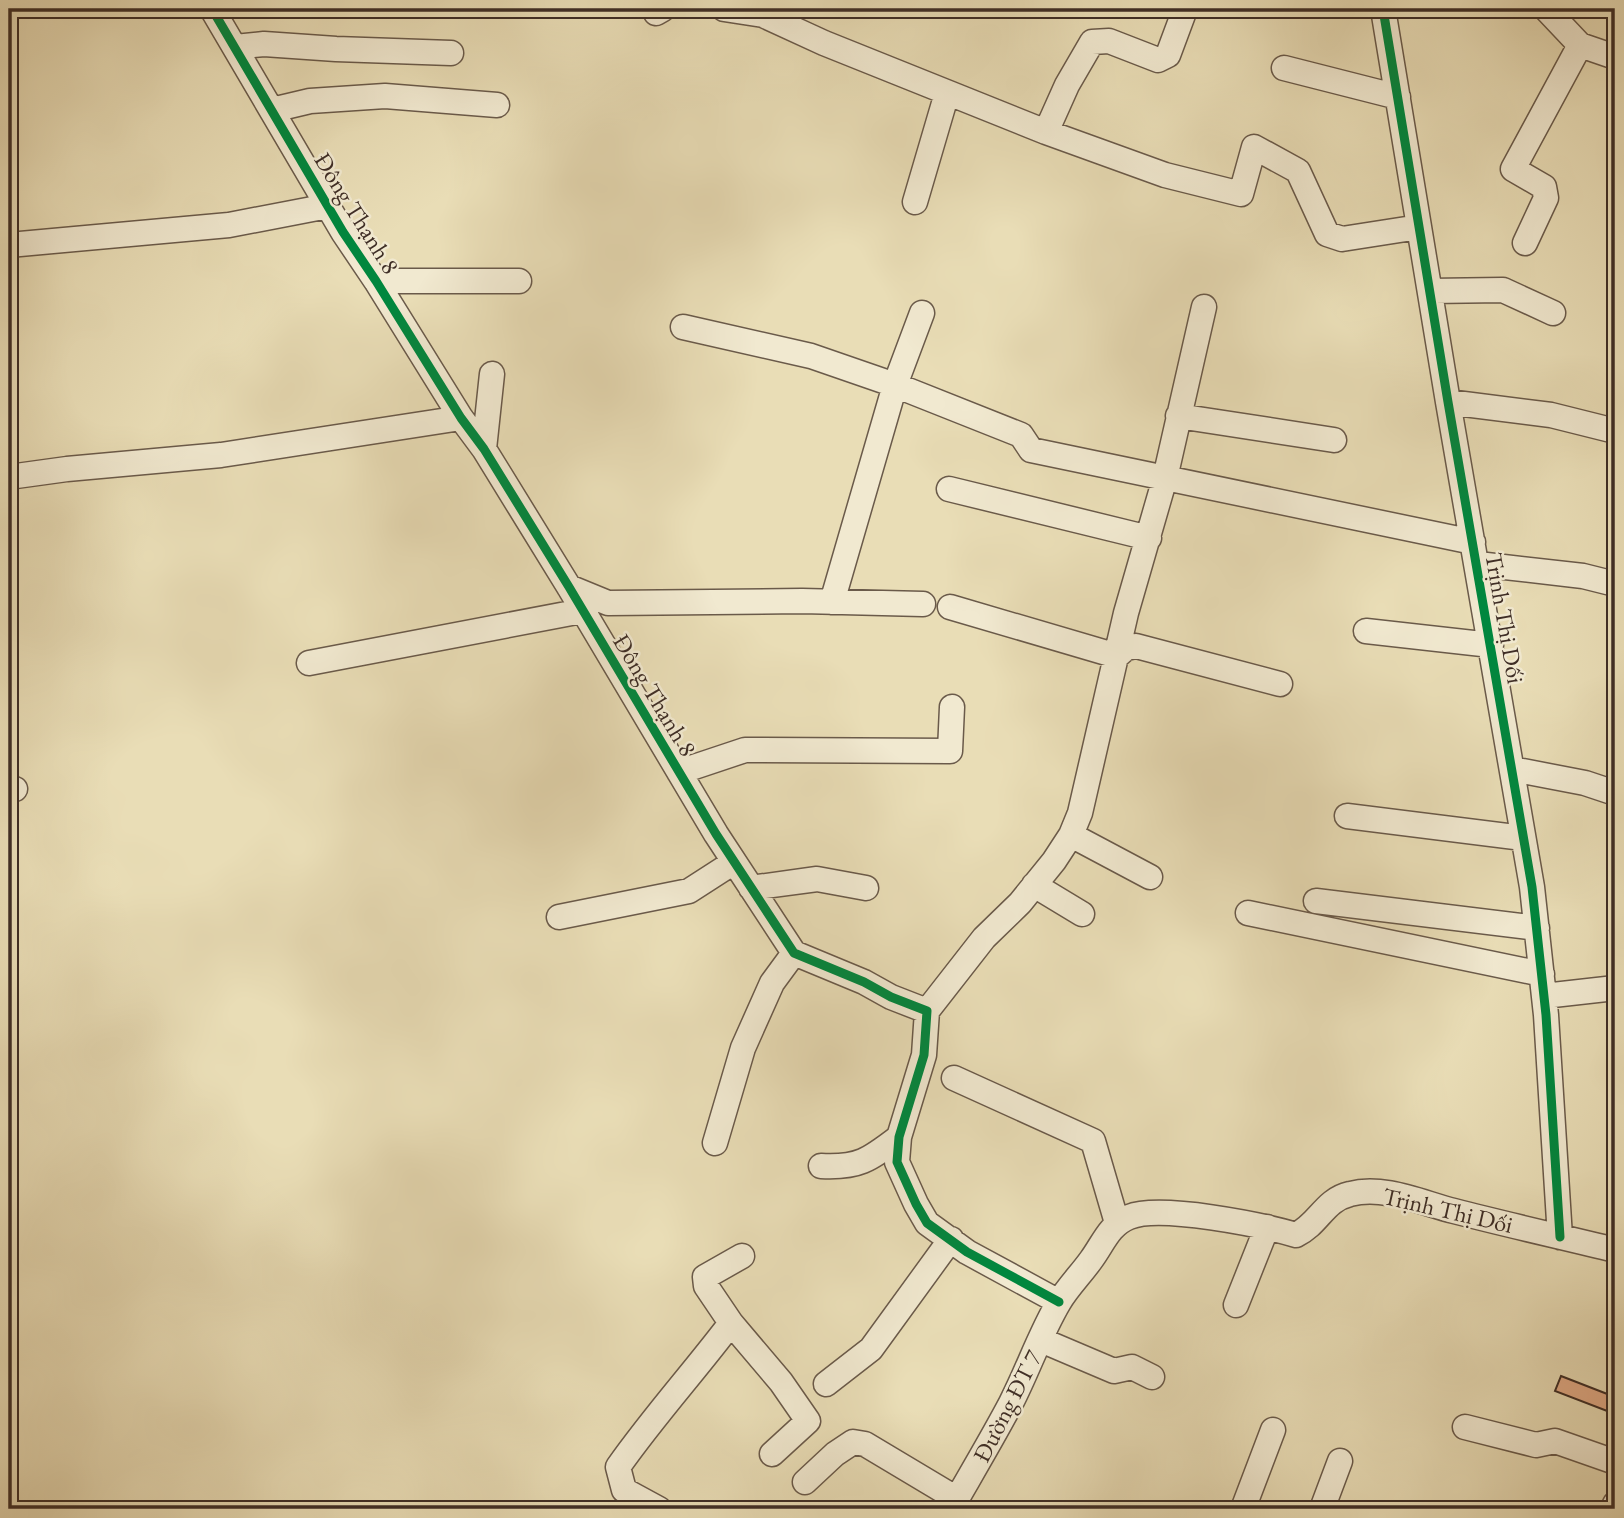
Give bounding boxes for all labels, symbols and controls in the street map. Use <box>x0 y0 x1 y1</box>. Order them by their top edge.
street label: Đông Thạnh 8 <box>307 147 407 279</box>
street label: Trịnh Thị Dối <box>1478 550 1532 686</box>
street label: Đông Thạnh 8 <box>606 628 704 762</box>
street label: Trịnh Thị Dối <box>1380 1180 1516 1240</box>
street label: Đường ĐT 7 <box>966 1344 1049 1467</box>

